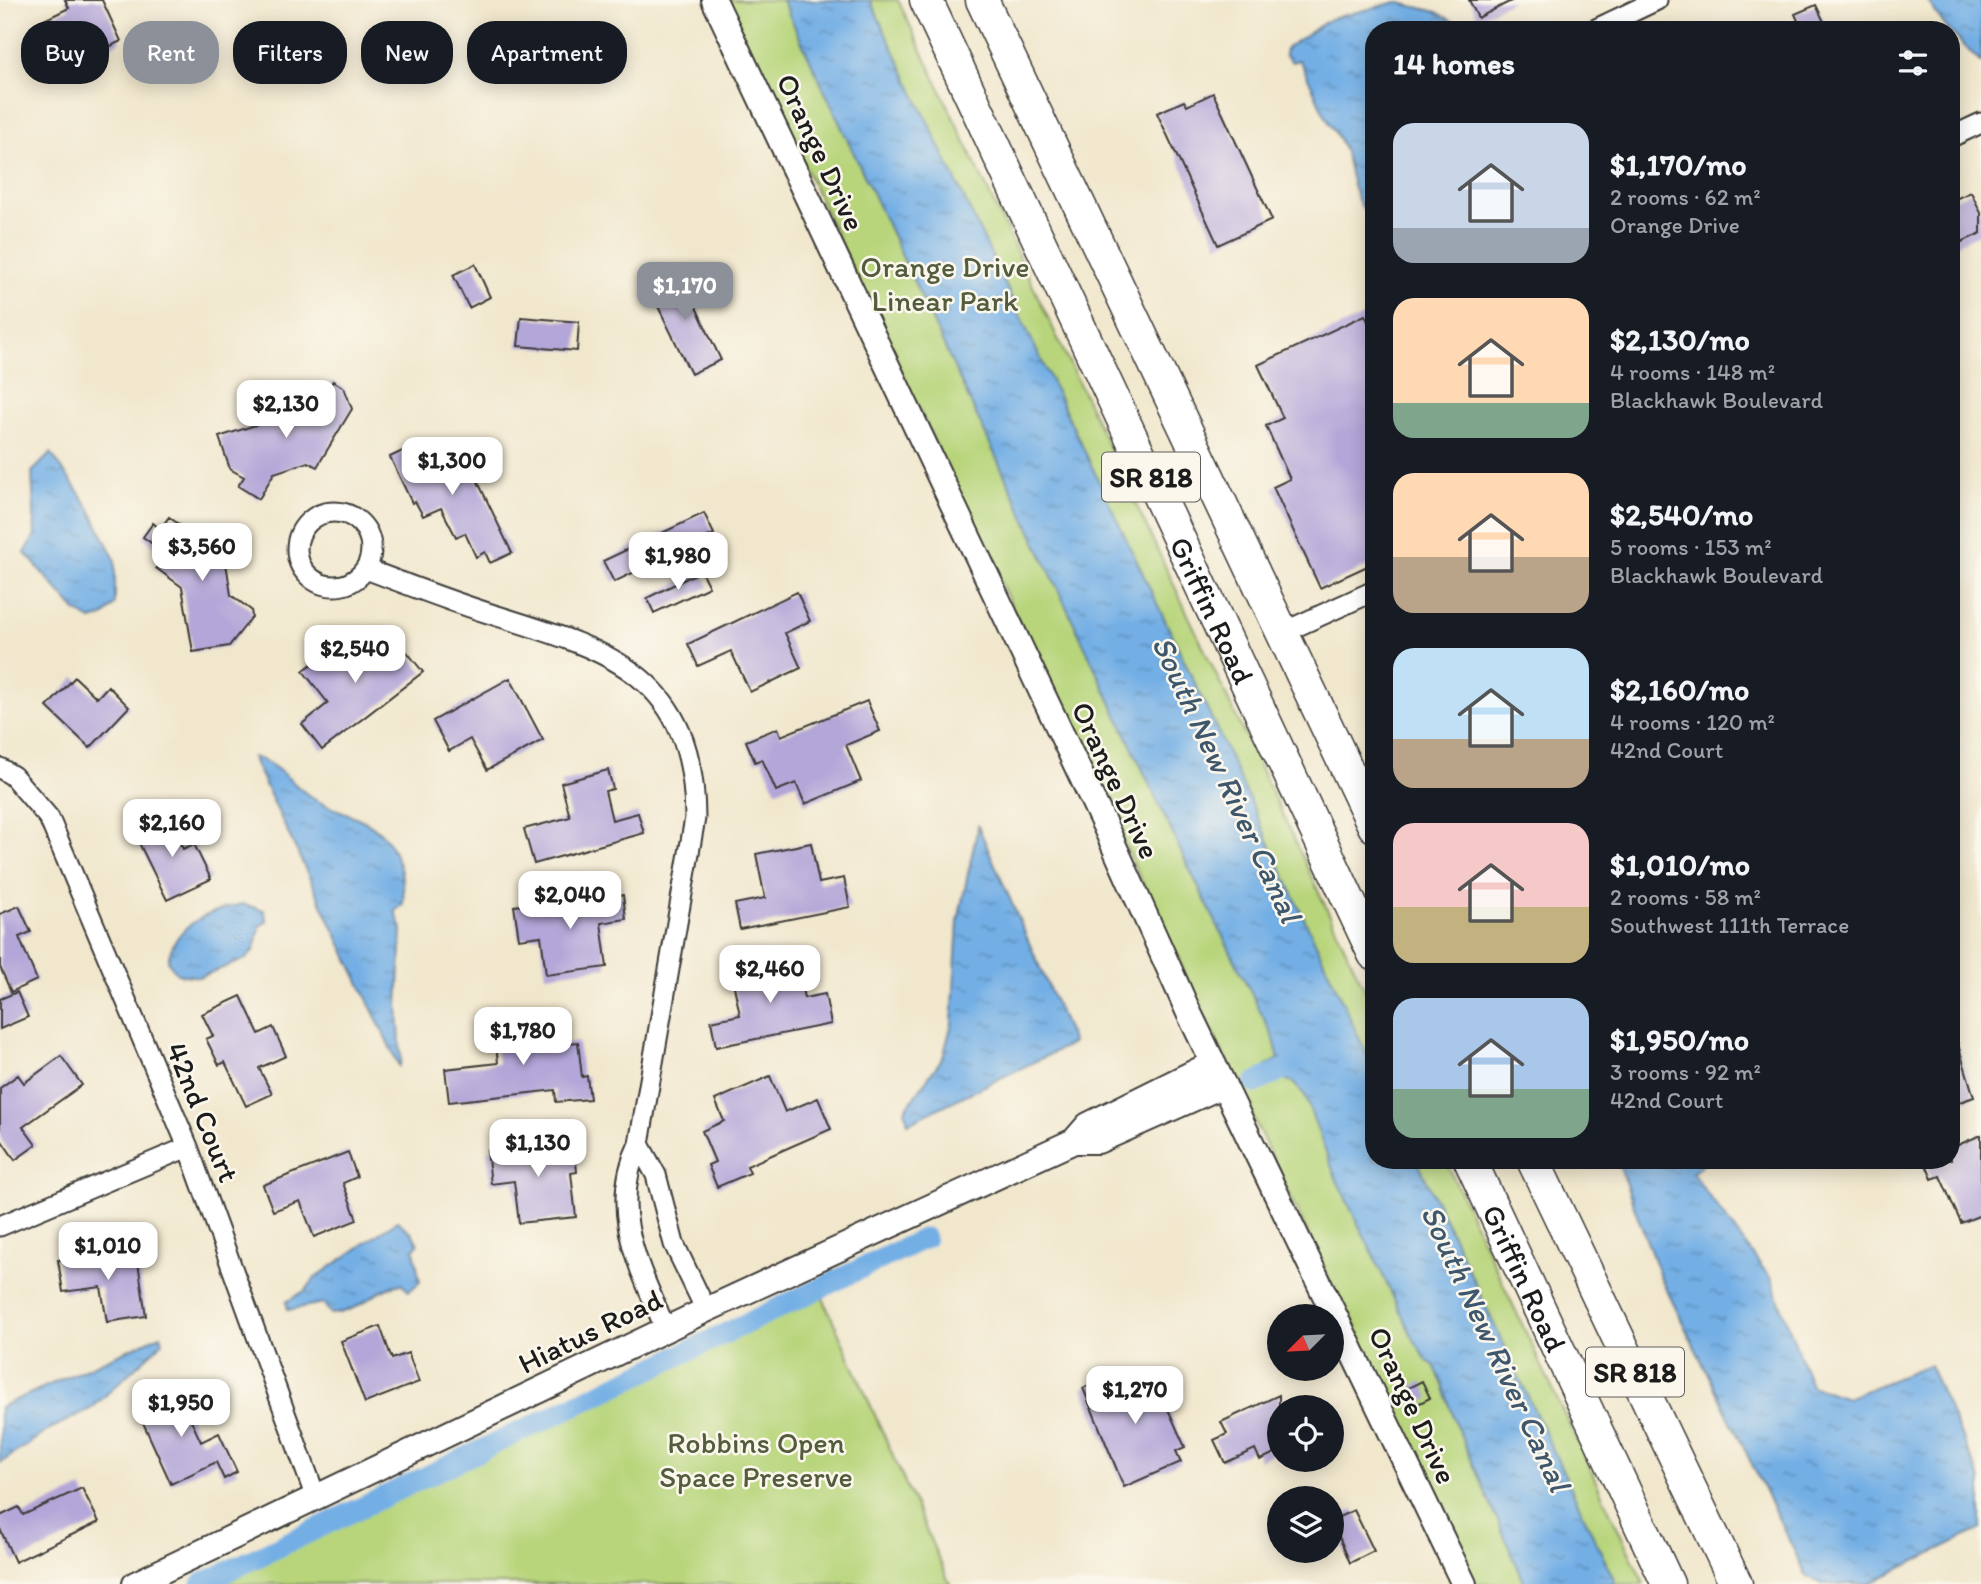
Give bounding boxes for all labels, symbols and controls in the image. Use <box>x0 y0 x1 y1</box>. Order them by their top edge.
chip: Buy <box>21 21 109 84</box>
chip: Rent <box>123 21 219 84</box>
chip: Filters <box>233 21 347 84</box>
chip: New <box>361 21 453 84</box>
chip: Apartment <box>467 21 627 84</box>
icon: filters <box>1894 44 1932 82</box>
text: 14 homes <box>1393 45 1515 82</box>
street label: Orange Drive <box>768 67 874 237</box>
text: $1,170/mo <box>1610 146 1747 183</box>
icon: home <box>1449 151 1533 235</box>
text: 2 rooms · 62 m² <box>1610 183 1761 211</box>
text: Orange Drive <box>1610 211 1740 239</box>
park label: Orange Drive Linear Park <box>860 248 1030 319</box>
pin: $1,170 <box>628 262 742 322</box>
text: $1,170 <box>653 271 717 299</box>
text: $2,130/mo <box>1610 321 1750 358</box>
icon: home <box>1449 326 1533 410</box>
text: 4 rooms · 148 m² <box>1610 358 1775 386</box>
pin: $2,130 <box>229 380 343 440</box>
text: Blackhawk Boulevard <box>1610 386 1823 414</box>
text: $2,130 <box>253 389 319 417</box>
pin: $1,300 <box>395 438 509 497</box>
text: $1,300 <box>418 446 486 474</box>
road number: SR 818 <box>1102 452 1200 502</box>
text: $2,540/mo <box>1610 496 1753 533</box>
icon: home <box>1449 501 1533 585</box>
pin: $3,560 <box>145 524 259 583</box>
street label: Griffin Road <box>1162 531 1263 690</box>
text: $3,560 <box>168 532 236 560</box>
pin: $1,980 <box>621 532 735 592</box>
text: 5 rooms · 153 m² <box>1610 533 1772 561</box>
text: $1,980 <box>645 541 711 569</box>
text: Blackhawk Boulevard <box>1610 561 1823 589</box>
pin: $2,540 <box>298 626 412 685</box>
water label: South New River Canal <box>1144 630 1311 930</box>
text: $2,540 <box>320 634 390 662</box>
text: $2,160/mo <box>1610 671 1749 708</box>
icon: home <box>1449 676 1533 760</box>
street label: Orange Drive <box>1063 695 1169 865</box>
text: 4 rooms · 120 m² <box>1610 708 1775 736</box>
text: 42nd Court <box>1610 736 1723 764</box>
pin: $2,160 <box>115 800 229 859</box>
text: $2,160 <box>139 808 205 836</box>
text: $1,010/mo <box>1610 846 1750 883</box>
icon: home <box>1449 851 1533 935</box>
pin: $2,040 <box>513 872 627 931</box>
text: $2,040 <box>534 880 606 908</box>
text: 2 rooms · 58 m² <box>1610 883 1761 911</box>
text: Southwest 111th Terrace <box>1610 911 1849 939</box>
pin: $2,460 <box>713 946 827 1005</box>
text: $2,460 <box>735 954 805 982</box>
pin: $1,780 <box>466 1007 580 1067</box>
text: $1,780 <box>490 1016 556 1044</box>
text: $1,950/mo <box>1610 1021 1749 1058</box>
icon: home <box>1449 1026 1533 1110</box>
street label: 42nd Court <box>158 1037 248 1187</box>
text: 3 rooms · 92 m² <box>1610 1058 1761 1086</box>
text: 42nd Court <box>1610 1086 1723 1114</box>
pin: $1,130 <box>481 1120 595 1179</box>
text: $1,130 <box>505 1128 571 1156</box>
street label: Griffin Road <box>1475 1198 1575 1357</box>
water label: South New River Canal <box>1413 1199 1580 1499</box>
pin: $1,010 <box>51 1222 165 1282</box>
text: $1,010 <box>75 1231 141 1259</box>
street label: Hiatus Road <box>512 1280 668 1382</box>
north arrow <box>1267 1304 1344 1381</box>
map controls <box>1267 1304 1344 1563</box>
street label: Orange Drive <box>1360 1320 1466 1490</box>
road number: SR 818 <box>1586 1348 1684 1396</box>
pin: $1,270 <box>1078 1366 1192 1426</box>
text: $1,270 <box>1102 1375 1168 1403</box>
pin: $1,950 <box>124 1380 238 1439</box>
text: $1,950 <box>148 1388 214 1416</box>
button: locate <box>1267 1395 1344 1472</box>
park label: Robbins Open Space Preserve <box>659 1424 853 1495</box>
button: layers <box>1267 1486 1344 1563</box>

